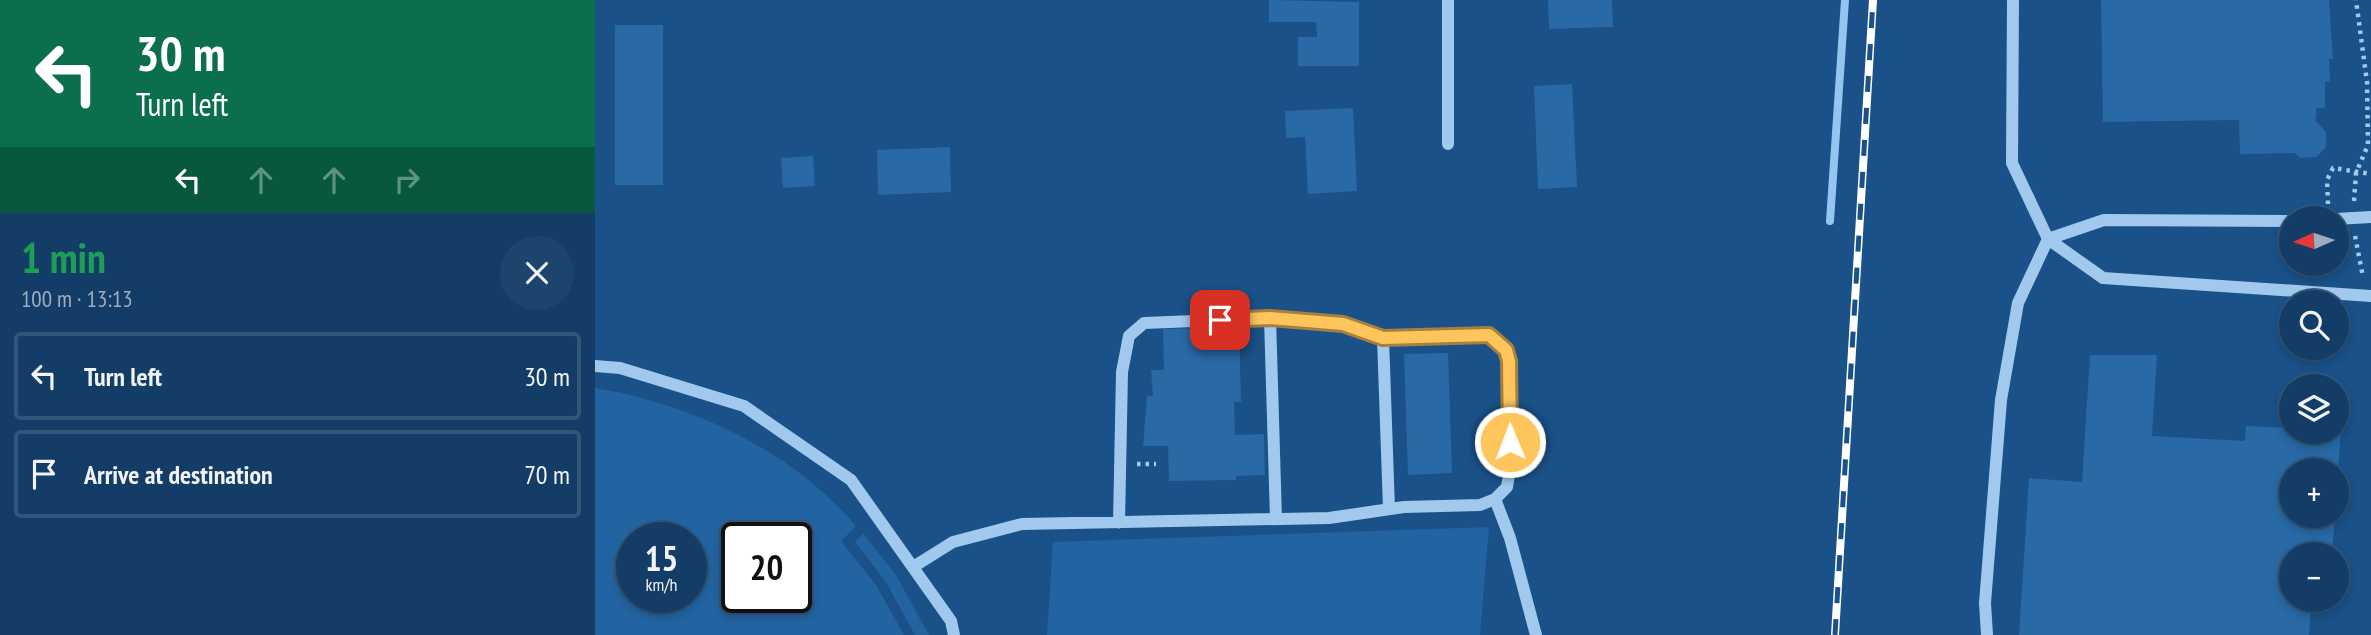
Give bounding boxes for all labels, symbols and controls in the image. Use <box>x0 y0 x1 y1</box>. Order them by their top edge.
text: 30 m <box>136 21 225 85</box>
icon: left <box>21 28 112 119</box>
text: Turn left <box>136 83 228 125</box>
icon: left <box>169 161 207 199</box>
icon: ahead <box>242 161 280 199</box>
icon: ahead <box>315 161 353 199</box>
icon: right <box>388 161 426 199</box>
north arrow <box>2279 206 2349 276</box>
map controls <box>2279 206 2349 612</box>
text: 1 min <box>21 230 106 285</box>
button: close <box>500 236 574 310</box>
text: 100 m · 13:13 <box>21 284 133 313</box>
pin <box>1190 290 1250 350</box>
button: search <box>2279 290 2349 360</box>
icon: arrive <box>1201 301 1239 339</box>
icon: left <box>25 357 63 395</box>
text: Turn left <box>84 360 162 393</box>
text: 30 m <box>524 360 570 393</box>
button: layers <box>2279 374 2349 444</box>
position arrow <box>1473 405 1547 479</box>
icon: arrive <box>25 455 63 493</box>
text: Arrive at destination <box>84 458 273 491</box>
text: 70 m <box>524 458 570 491</box>
button: + <box>2279 458 2349 528</box>
speed limit sign: 20 <box>721 522 812 613</box>
text: 15 <box>645 535 678 581</box>
button: − <box>2279 542 2349 612</box>
text: km/h <box>646 573 677 596</box>

